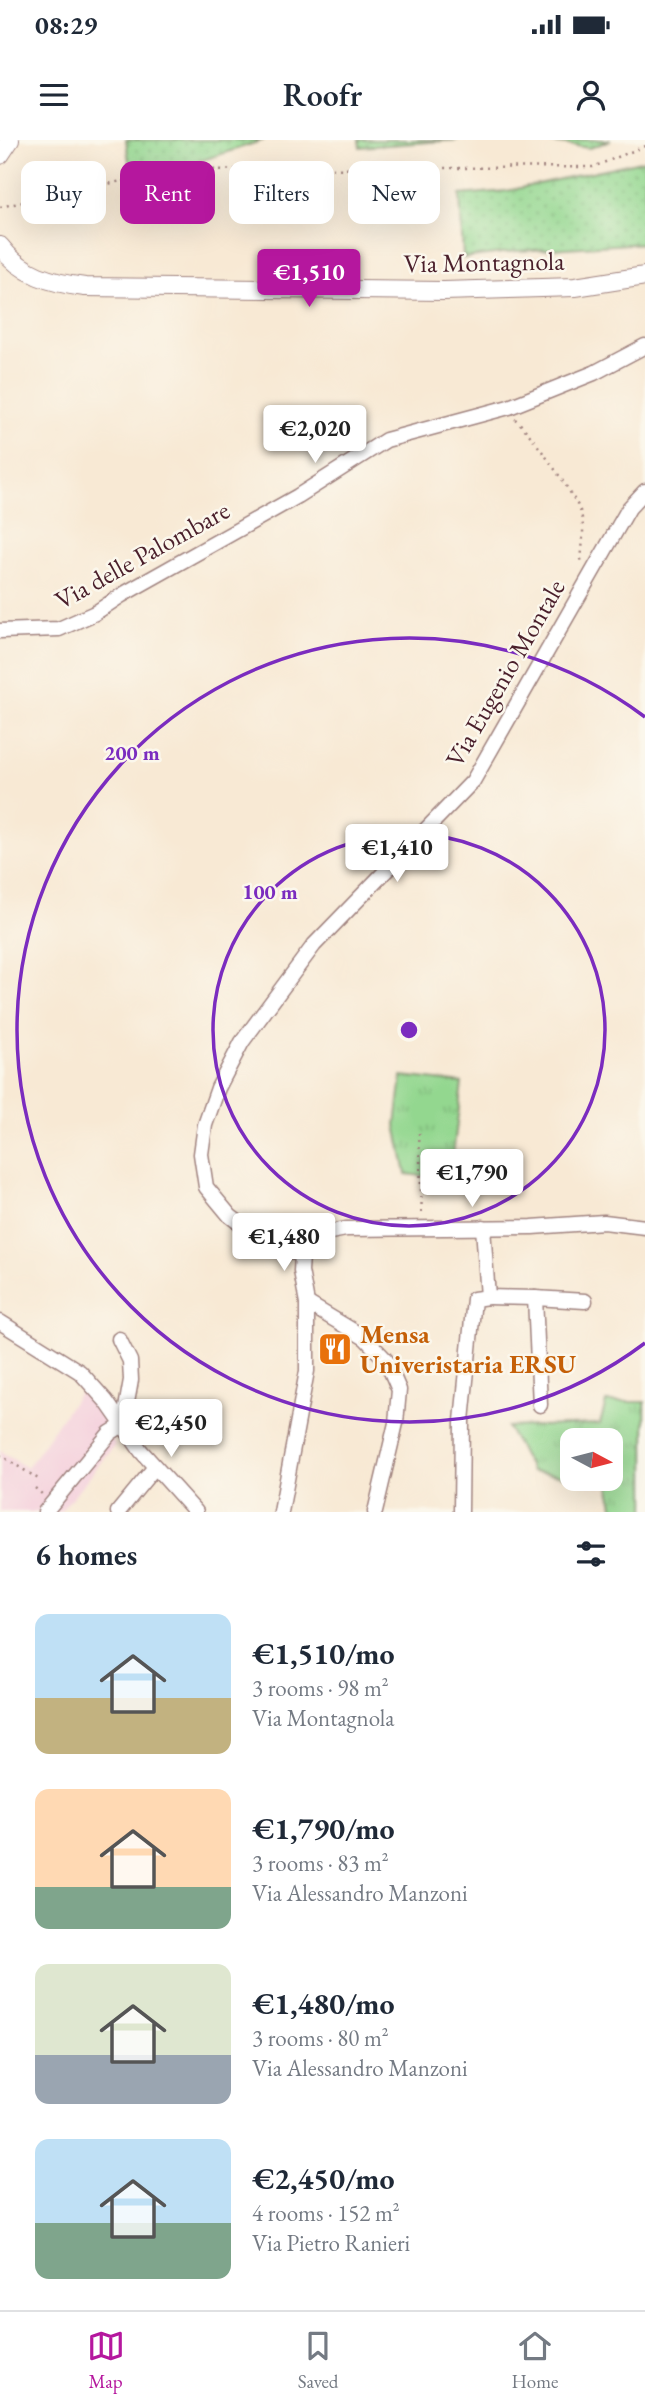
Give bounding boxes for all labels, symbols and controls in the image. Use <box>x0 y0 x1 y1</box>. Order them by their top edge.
text: 08:29 <box>35 8 97 42</box>
text: Roofr <box>283 74 362 116</box>
icon: menu <box>35 76 73 114</box>
icon: person <box>572 76 610 114</box>
chip: Buy <box>21 161 106 224</box>
chip: Rent <box>120 161 215 224</box>
chip: Filters <box>229 161 334 224</box>
chip: New <box>348 161 440 224</box>
street label: Via Montagnola <box>403 244 565 280</box>
pin: €1,510 <box>252 250 366 309</box>
text: €1,510 <box>273 257 345 287</box>
pin: €2,020 <box>258 406 372 465</box>
text: €2,020 <box>279 413 351 443</box>
street label: Via delle Palombare <box>49 493 235 617</box>
street label: Via Eugenio Montale <box>437 573 573 773</box>
text: 200 m <box>104 739 160 766</box>
pin: €1,410 <box>340 824 454 884</box>
text: €1,410 <box>361 832 433 862</box>
text: 100 m <box>242 878 298 905</box>
centre of rings <box>397 1018 421 1042</box>
pin: €1,790 <box>415 1150 529 1209</box>
text: €1,790 <box>436 1157 508 1187</box>
pin: €1,480 <box>227 1214 341 1273</box>
text: €1,480 <box>248 1221 320 1251</box>
place label: Mensa Univeristaria ERSU <box>360 1317 577 1381</box>
restaurant icon: Mensa Univeristaria ERSU <box>316 1330 354 1368</box>
pin: €2,450 <box>114 1400 228 1459</box>
text: €2,450 <box>135 1407 207 1437</box>
north arrow <box>560 1428 623 1491</box>
map controls <box>560 1428 623 1491</box>
text: 6 homes <box>35 1535 137 1574</box>
icon: filters <box>572 1535 610 1573</box>
text: €1,510/mo <box>252 1634 395 1673</box>
icon: home <box>91 1642 175 1726</box>
text: 3 rooms · 98 m² <box>252 1673 389 1703</box>
text: Via Montagnola <box>252 1703 395 1733</box>
text: €1,790/mo <box>252 1809 395 1848</box>
icon: home <box>91 1817 175 1901</box>
text: 3 rooms · 83 m² <box>252 1848 389 1878</box>
text: Via Alessandro Manzoni <box>252 1878 468 1908</box>
text: €1,480/mo <box>252 1984 395 2023</box>
icon: home <box>91 1992 175 2076</box>
text: 3 rooms · 80 m² <box>252 2023 389 2053</box>
text: Via Alessandro Manzoni <box>252 2053 468 2083</box>
text: €2,450/mo <box>252 2159 395 2198</box>
icon: home <box>91 2167 175 2251</box>
text: 4 rooms · 152 m² <box>252 2198 400 2228</box>
text: Via Pietro Ranieri <box>252 2228 410 2258</box>
tab: Map <box>87 2327 125 2394</box>
tab: Saved <box>298 2327 338 2394</box>
tab: Home <box>511 2327 558 2394</box>

